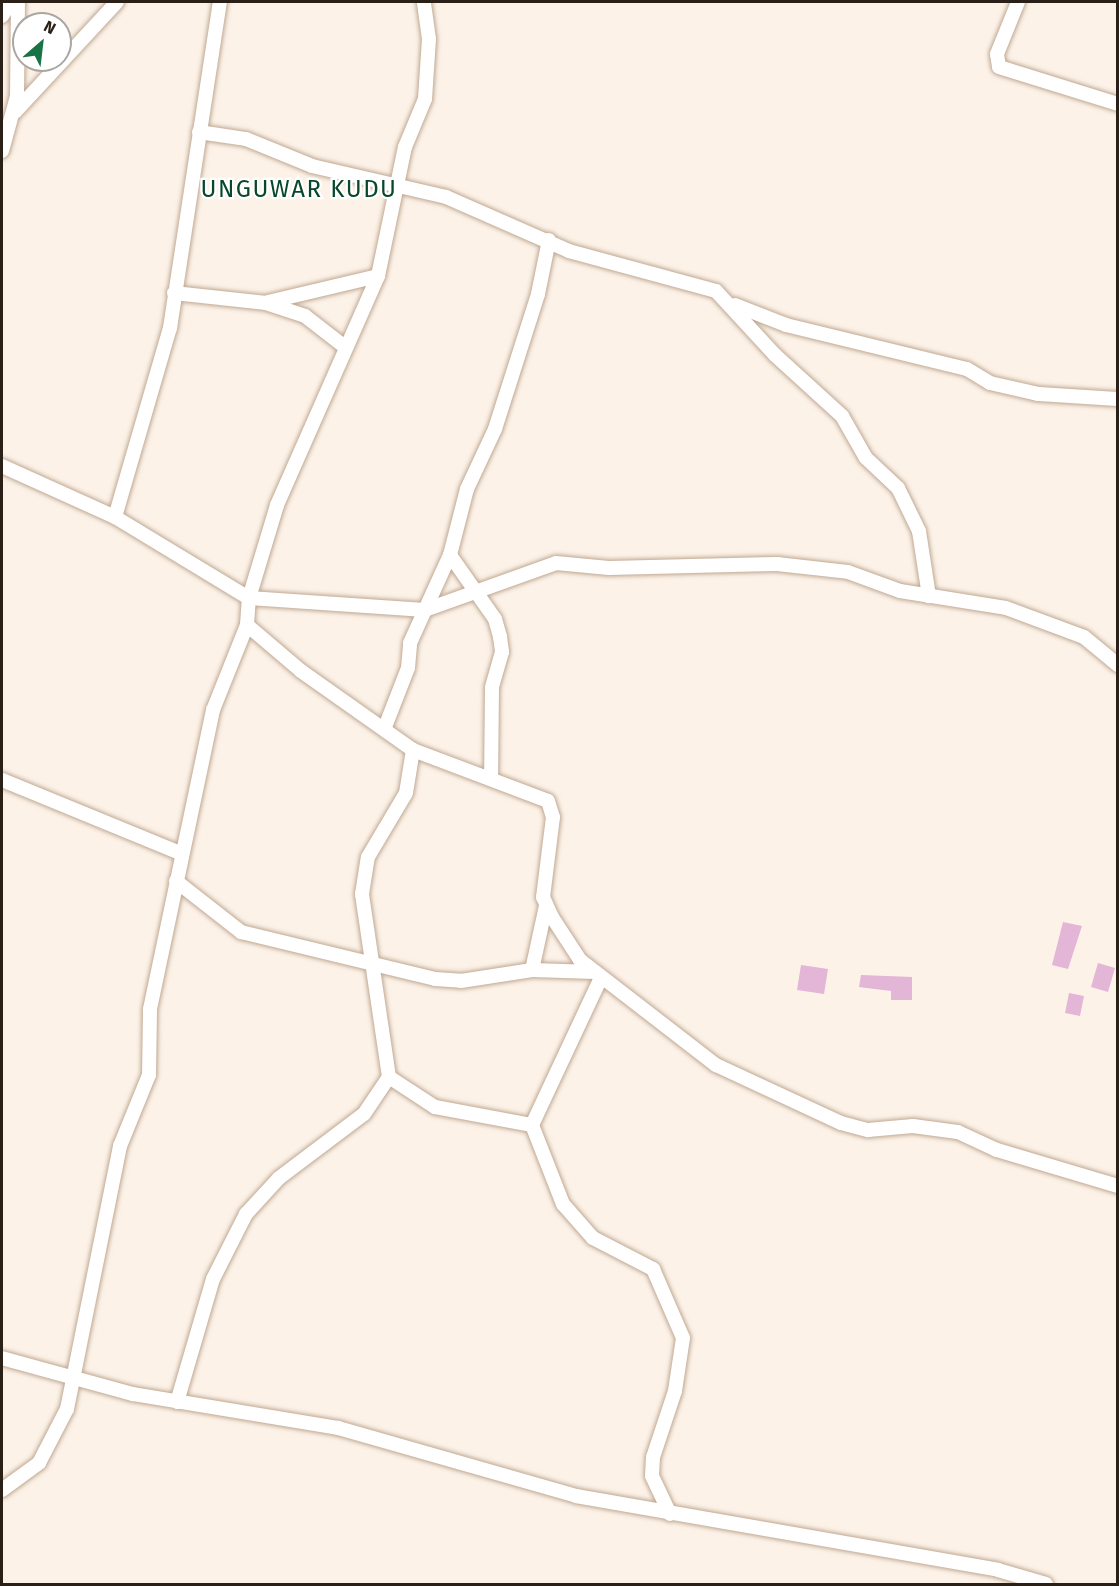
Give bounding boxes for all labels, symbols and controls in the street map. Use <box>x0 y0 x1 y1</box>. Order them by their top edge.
north arrow <box>12 12 72 72</box>
text: N <box>41 17 59 38</box>
district label: UNGUWAR KUDU <box>201 176 397 204</box>

